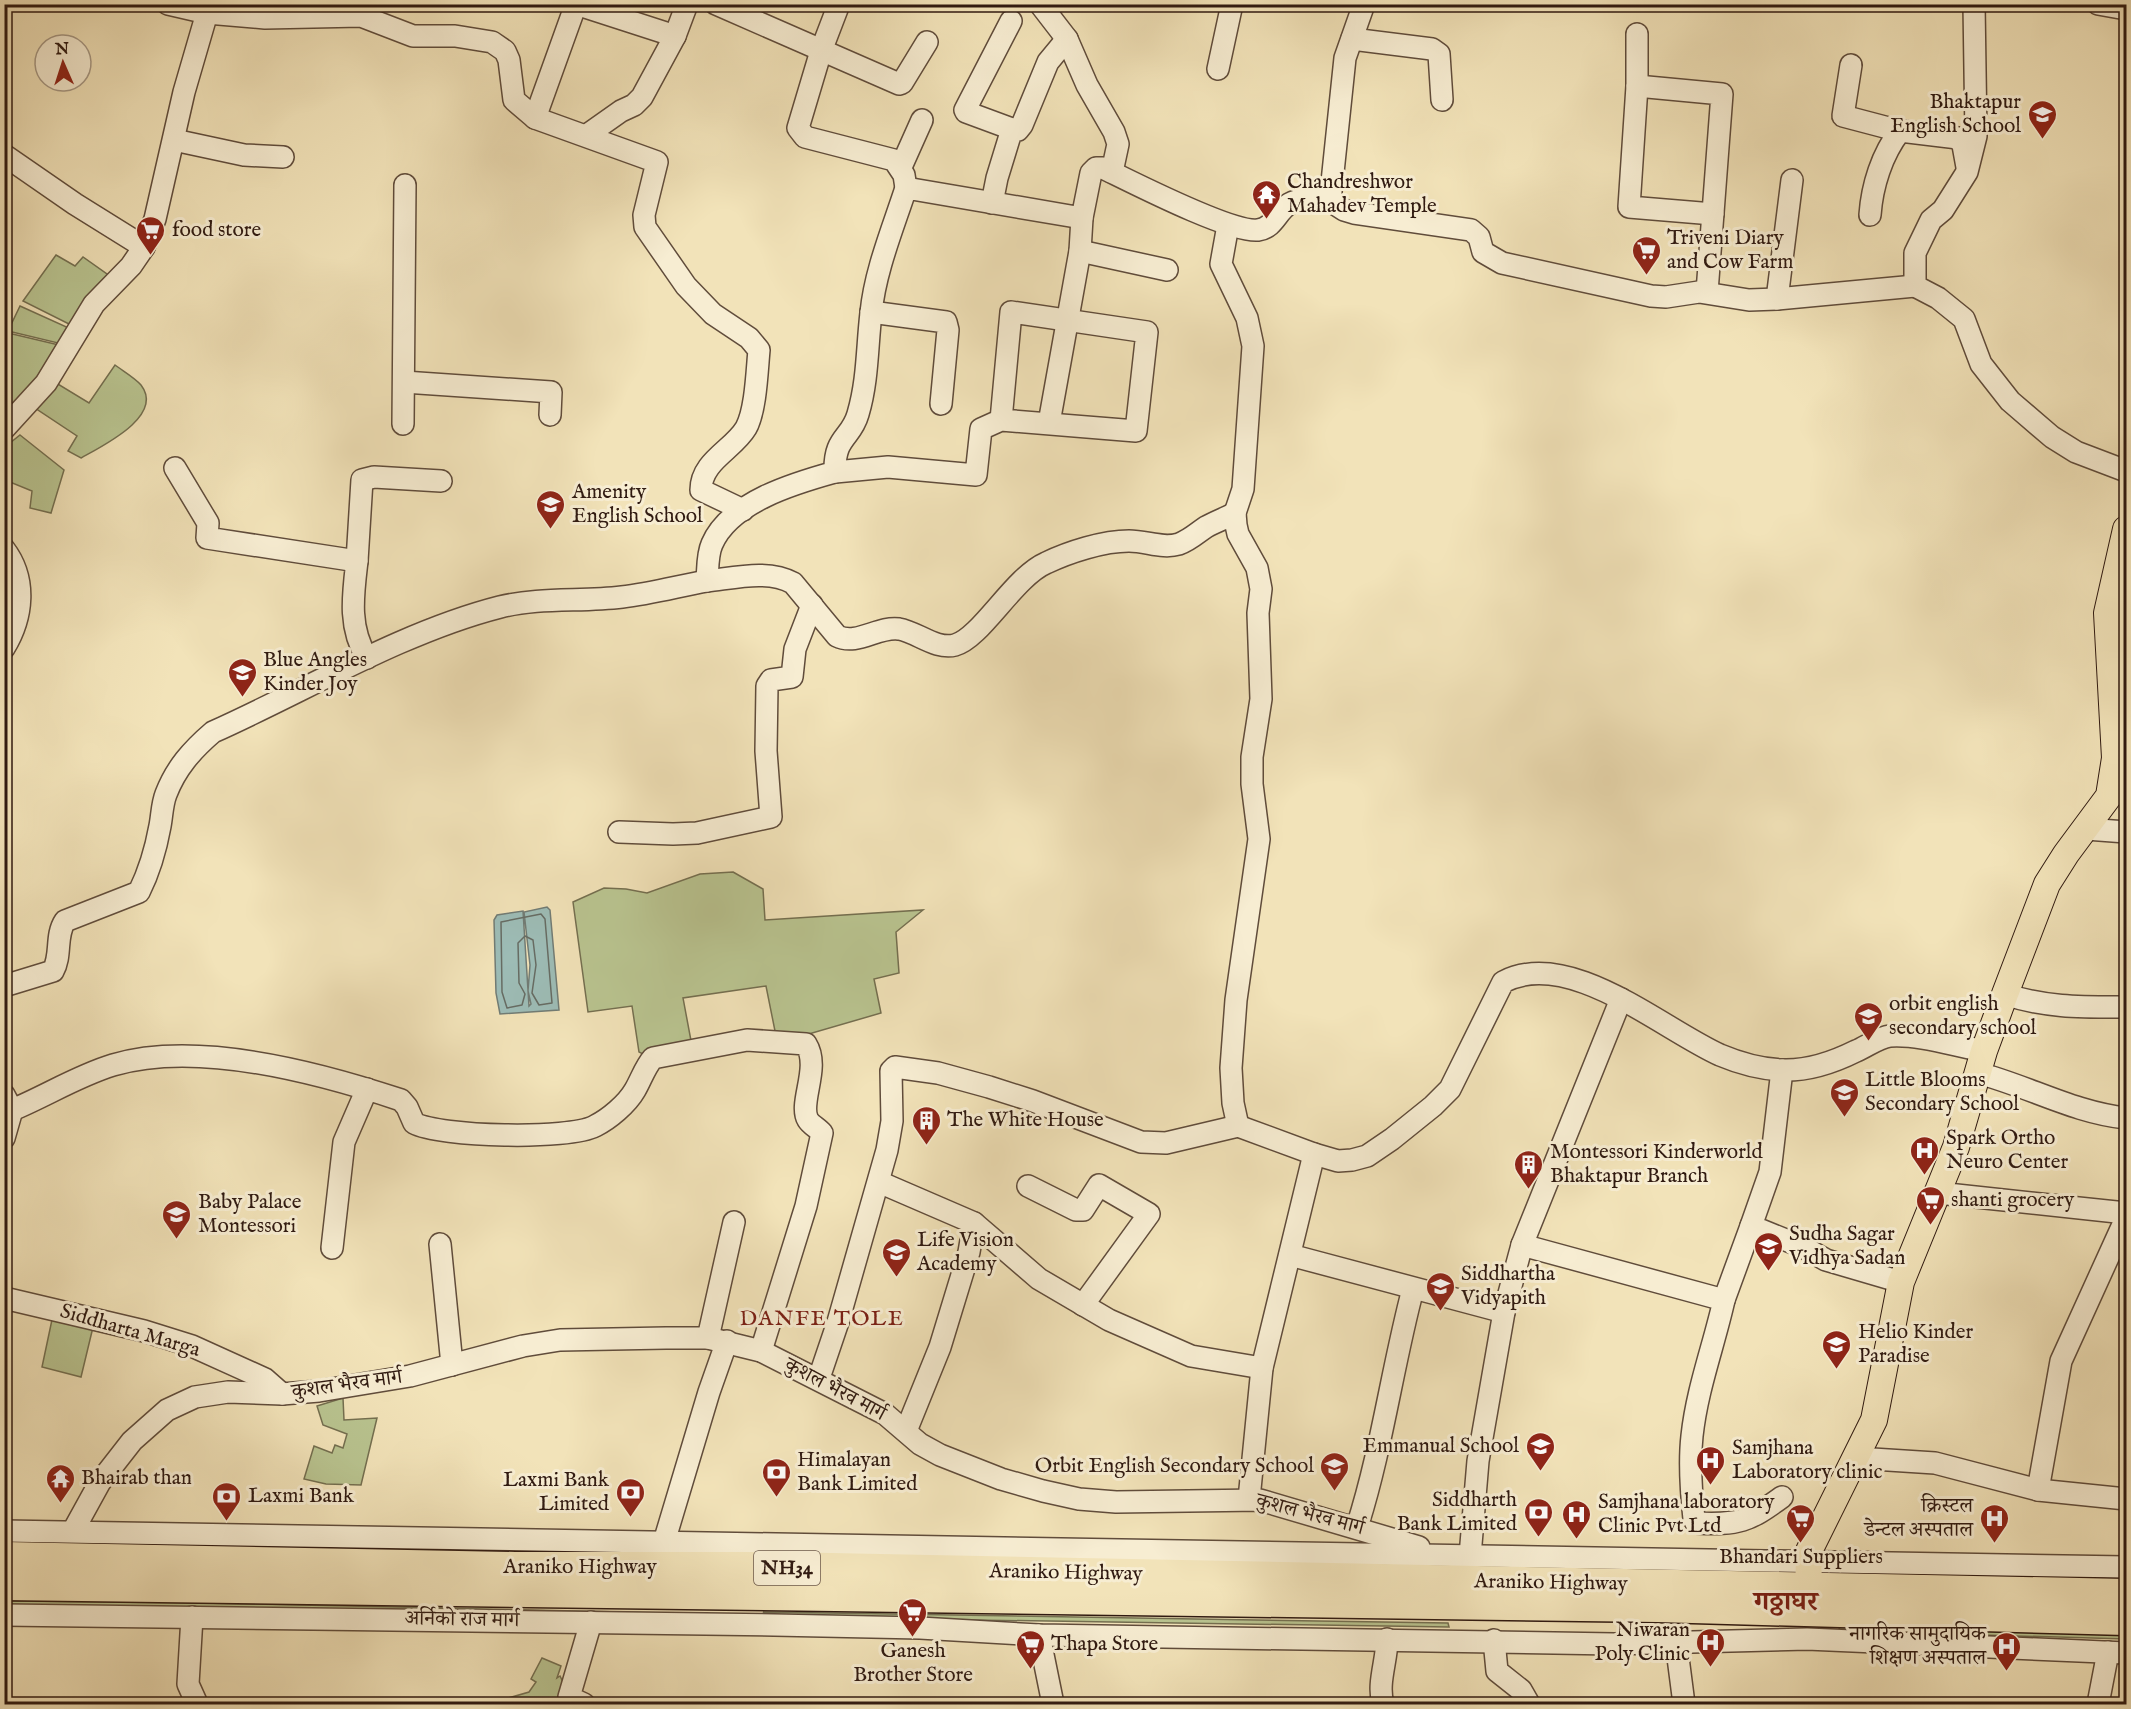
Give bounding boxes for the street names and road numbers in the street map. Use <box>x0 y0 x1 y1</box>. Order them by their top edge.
street label: Siddharta Marga <box>57 1298 204 1364</box>
street label: कुशल‌ भैरव मार्ग <box>779 1351 891 1428</box>
street label: कुशल‌ भैरव मार्ग <box>289 1364 405 1406</box>
street label: कुशल‌ भैरव मार्ग <box>1252 1487 1368 1543</box>
road number: NH34 <box>754 1551 820 1585</box>
street label: Araniko Highway <box>502 1554 657 1581</box>
street label: Araniko Highway <box>988 1558 1144 1588</box>
street label: Araniko Highway <box>1473 1568 1629 1598</box>
street label: अर्निको राज मार्ग <box>404 1605 520 1635</box>

